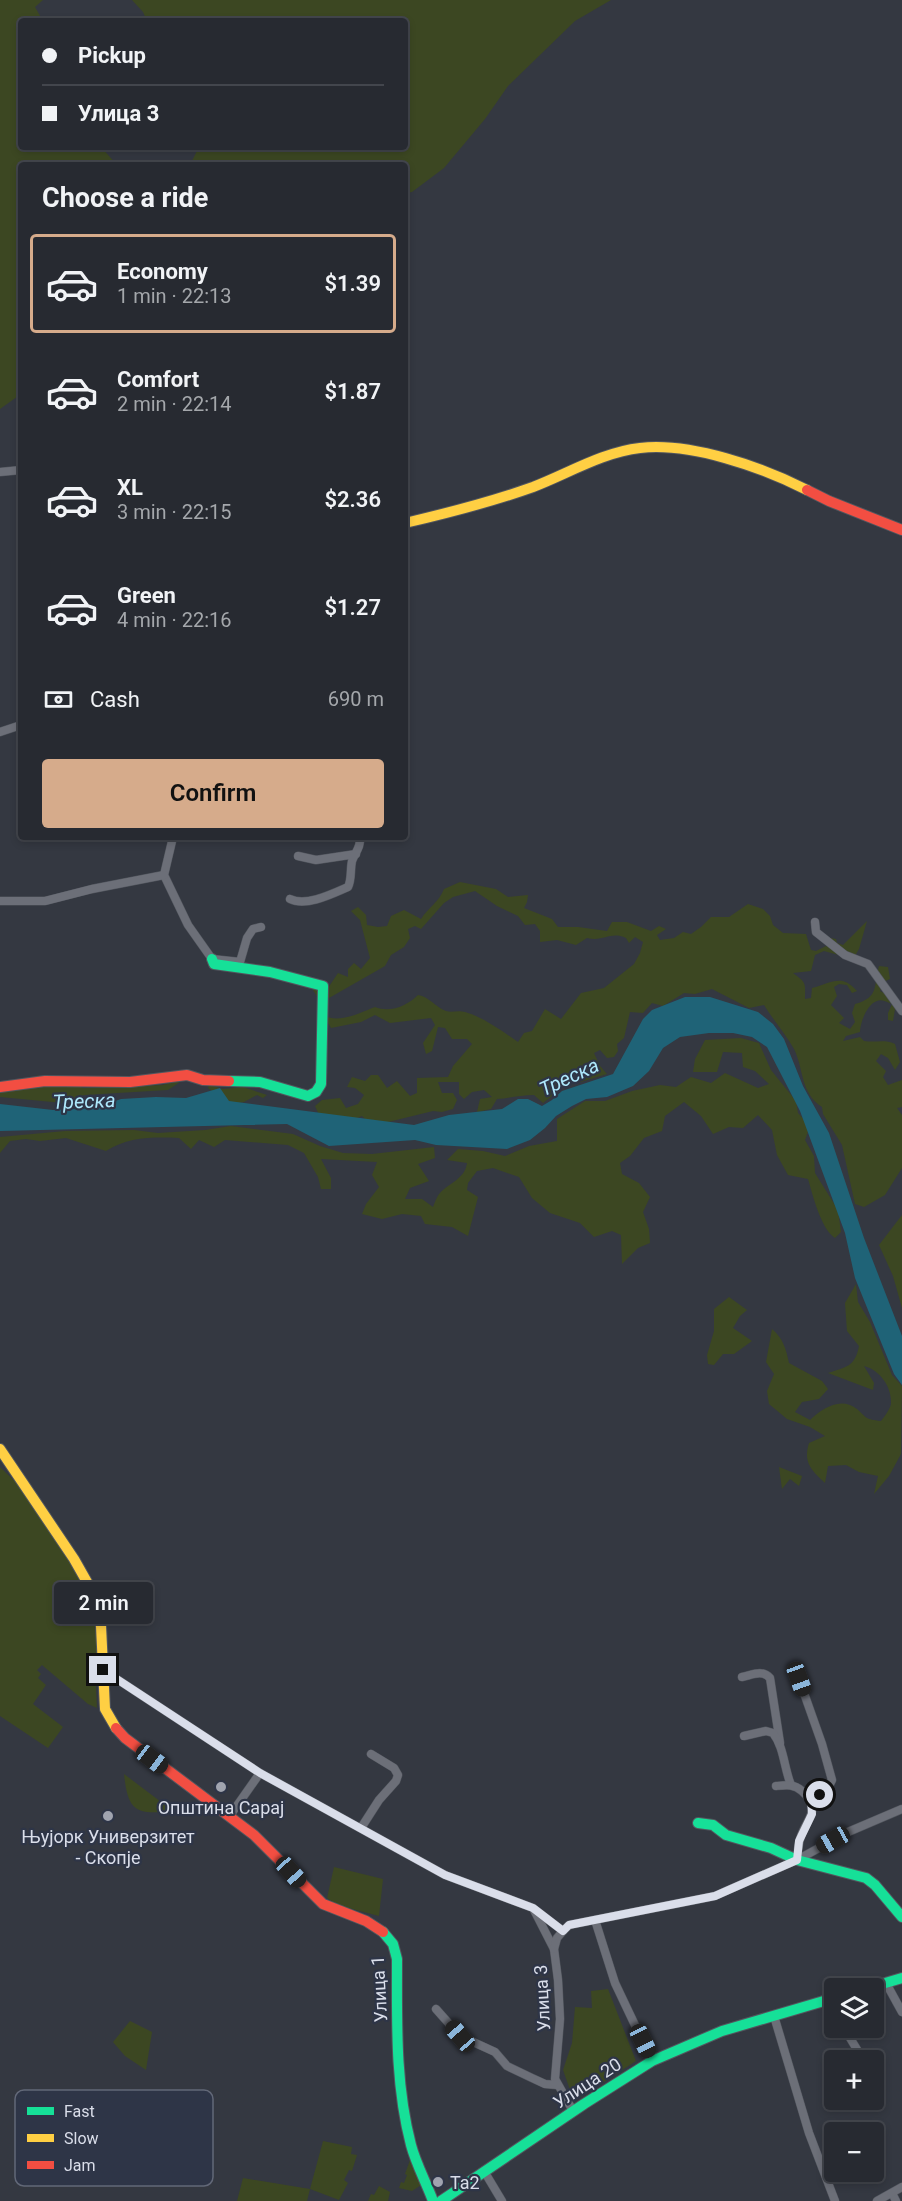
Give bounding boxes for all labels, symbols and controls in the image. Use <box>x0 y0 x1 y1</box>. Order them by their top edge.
text: Pickup <box>78 43 146 68</box>
text: Улица 3 <box>78 101 159 126</box>
text: Choose a ride <box>42 182 208 214</box>
icon: car <box>45 257 99 311</box>
text: Economy <box>117 259 208 284</box>
text: $1.39 <box>324 271 381 296</box>
text: 1 min · 22:13 <box>117 284 232 308</box>
icon: car <box>45 365 99 419</box>
text: Comfort <box>117 367 199 392</box>
text: $1.87 <box>324 379 381 404</box>
text: 2 min · 22:14 <box>117 392 232 416</box>
icon: car <box>45 473 99 527</box>
text: XL <box>117 475 143 500</box>
text: $2.36 <box>324 487 381 512</box>
text: 3 min · 22:15 <box>117 500 232 524</box>
icon: car <box>45 581 99 635</box>
text: Green <box>117 583 176 608</box>
text: $1.27 <box>324 595 381 620</box>
text: 4 min · 22:16 <box>117 608 232 632</box>
icon: cash <box>42 683 75 716</box>
text: Cash <box>90 687 140 712</box>
text: 690 m <box>328 687 384 711</box>
button: Confirm <box>42 759 384 828</box>
water label: Треска <box>535 1053 603 1101</box>
water label: Треска <box>52 1088 116 1114</box>
callout: 2 min <box>54 1583 152 1625</box>
text: 2 min <box>78 1591 129 1615</box>
route end <box>89 1656 116 1683</box>
car <box>784 1659 814 1699</box>
car <box>132 1741 172 1777</box>
marker: Општина Сарај <box>214 1780 228 1794</box>
route start <box>806 1781 833 1808</box>
place label: Општина Сарај <box>158 1797 284 1818</box>
marker: Њујорк Универзитет - Скопје <box>101 1809 115 1823</box>
car <box>813 1823 853 1857</box>
place label: Њујорк Универзитет - Скопје <box>21 1826 195 1868</box>
car <box>272 1853 310 1891</box>
street label: Улица 1 <box>367 1955 391 2023</box>
street label: Улица 3 <box>530 1964 554 2032</box>
map controls <box>824 1978 884 2182</box>
button: layers <box>824 1978 884 2038</box>
car <box>441 2017 479 2055</box>
car <box>627 2021 659 2061</box>
button: + <box>824 2050 884 2110</box>
street label: Улица 20 <box>549 2053 625 2113</box>
legend <box>15 2090 213 2186</box>
text: Fast <box>64 2102 95 2121</box>
button: − <box>824 2122 884 2182</box>
text: Slow <box>64 2129 99 2148</box>
text: Jam <box>64 2156 96 2175</box>
place label: Ta2 <box>450 2172 480 2193</box>
marker: Ta2 <box>431 2175 445 2189</box>

